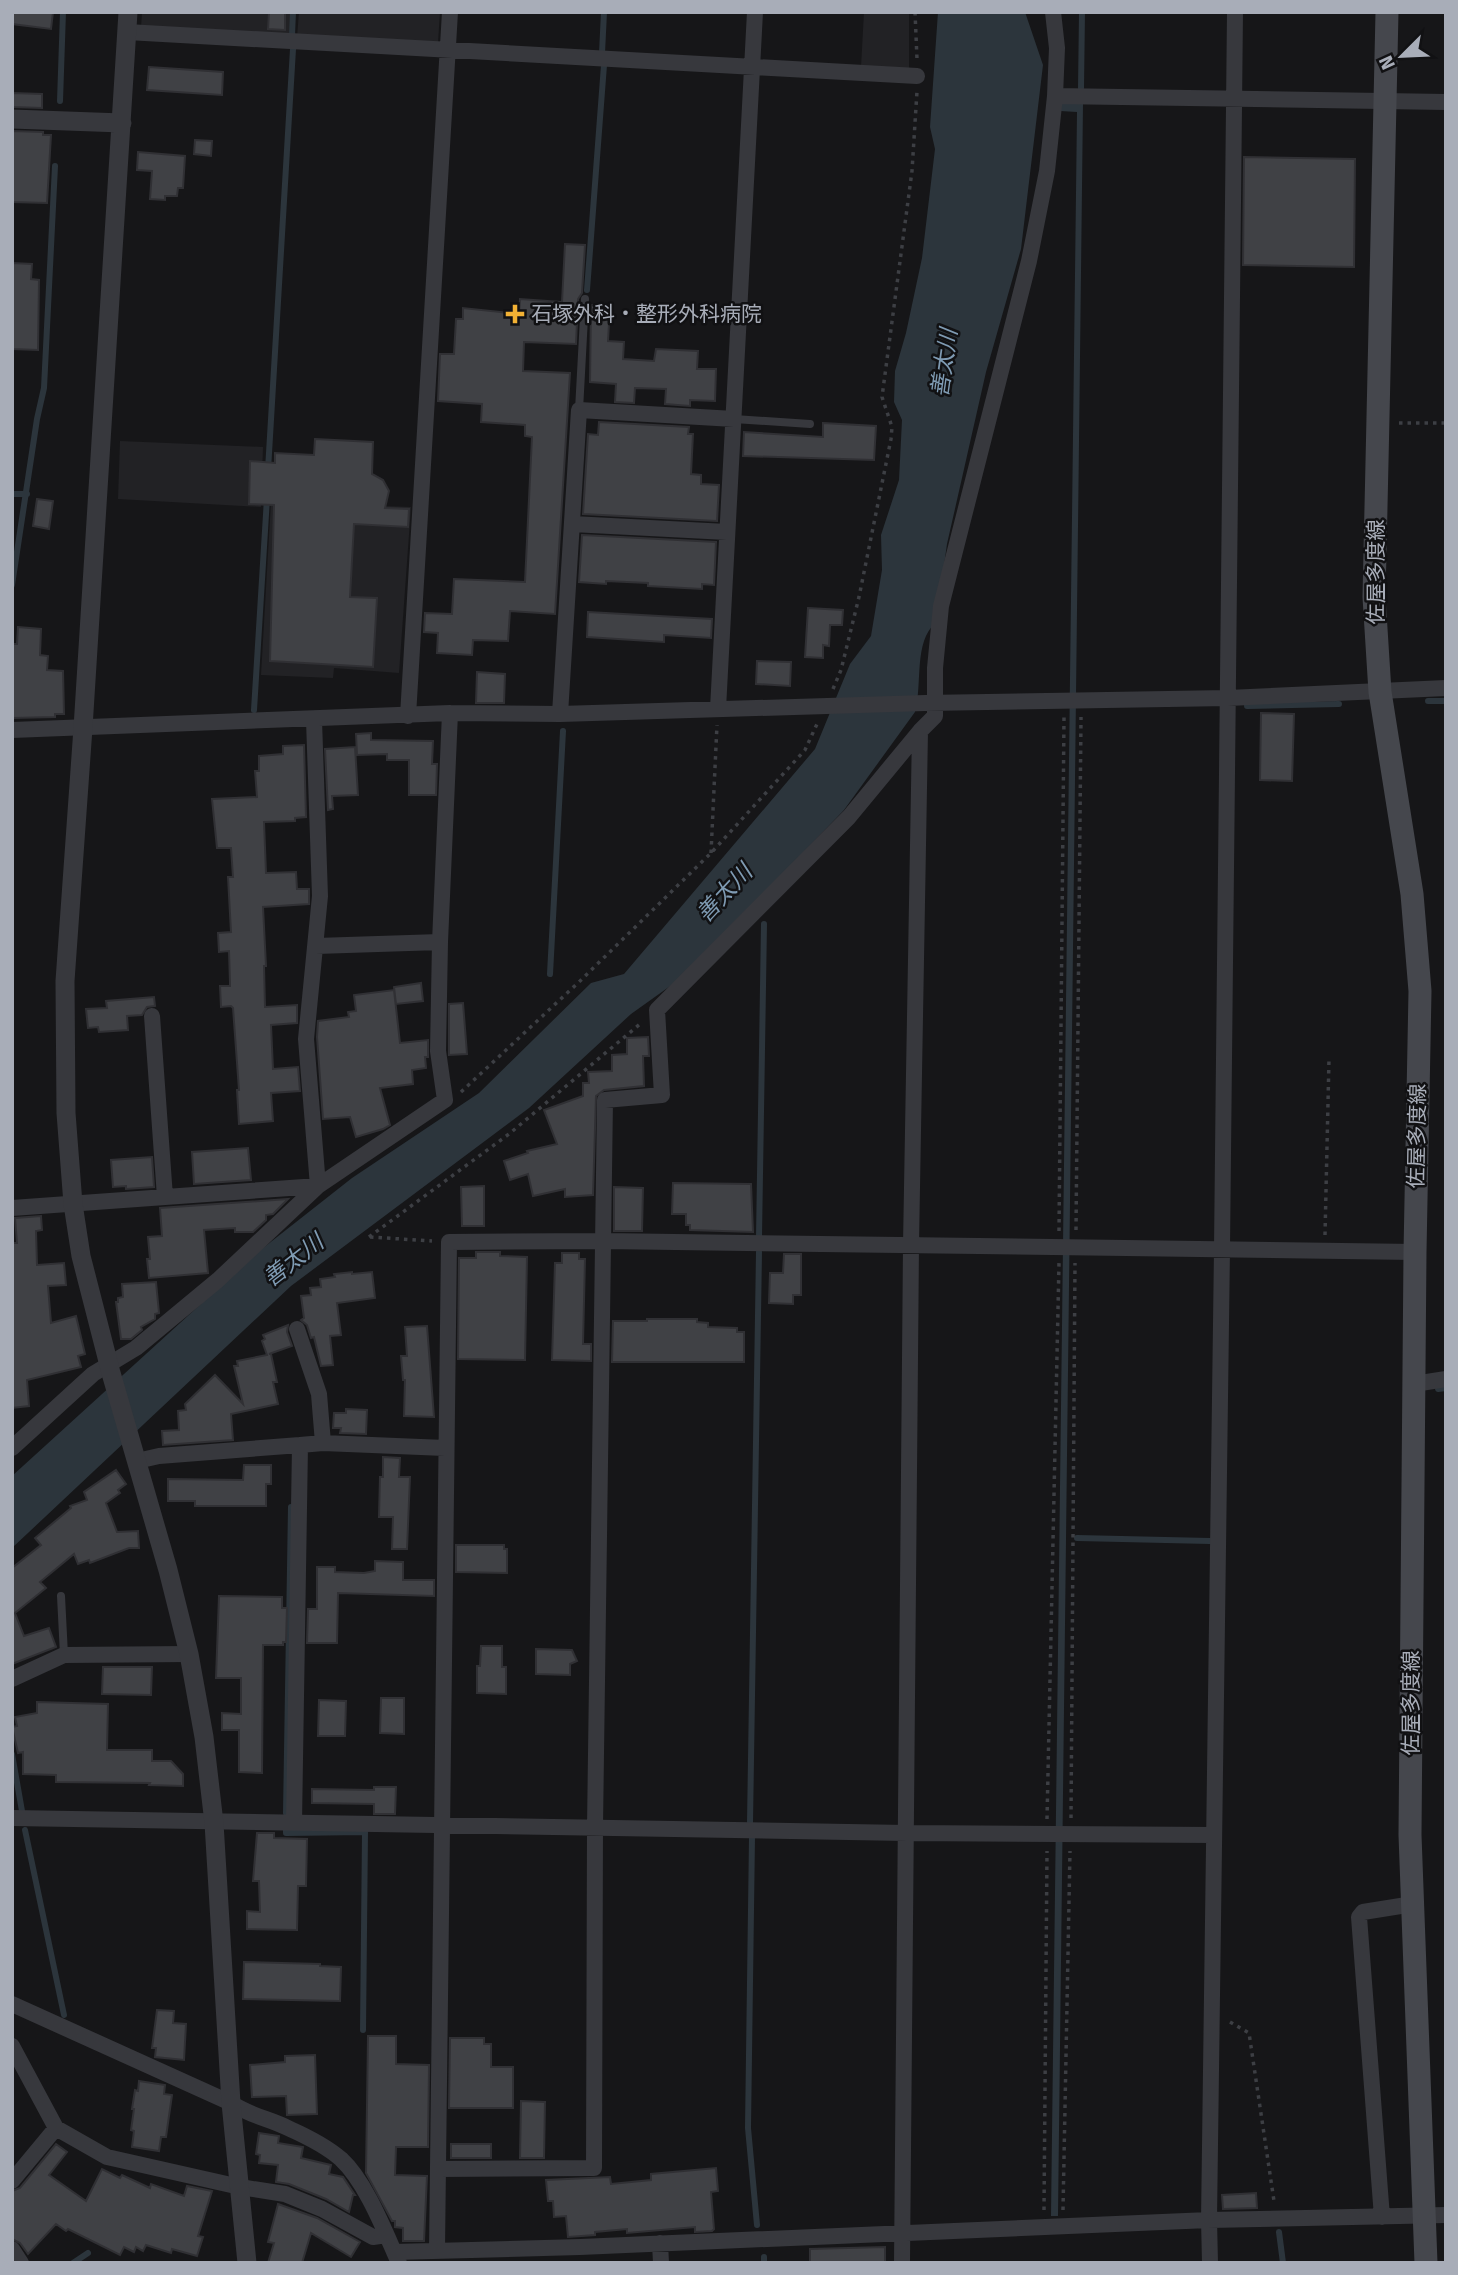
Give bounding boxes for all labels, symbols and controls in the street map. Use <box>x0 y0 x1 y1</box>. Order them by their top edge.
north arrow <box>1367 21 1437 91</box>
text: N <box>1374 52 1400 73</box>
place label: 石塚外科・整形外科病院 <box>531 301 762 327</box>
marker: 石塚外科・整形外科病院 <box>505 304 525 324</box>
water label: 善太川 <box>925 324 963 399</box>
street label: 佐屋多度線 <box>1363 520 1389 625</box>
water label: 善太川 <box>690 856 760 928</box>
street label: 佐屋多度線 <box>1403 1083 1431 1189</box>
water label: 善太川 <box>257 1226 331 1292</box>
street label: 佐屋多度線 <box>1398 1651 1424 1756</box>

